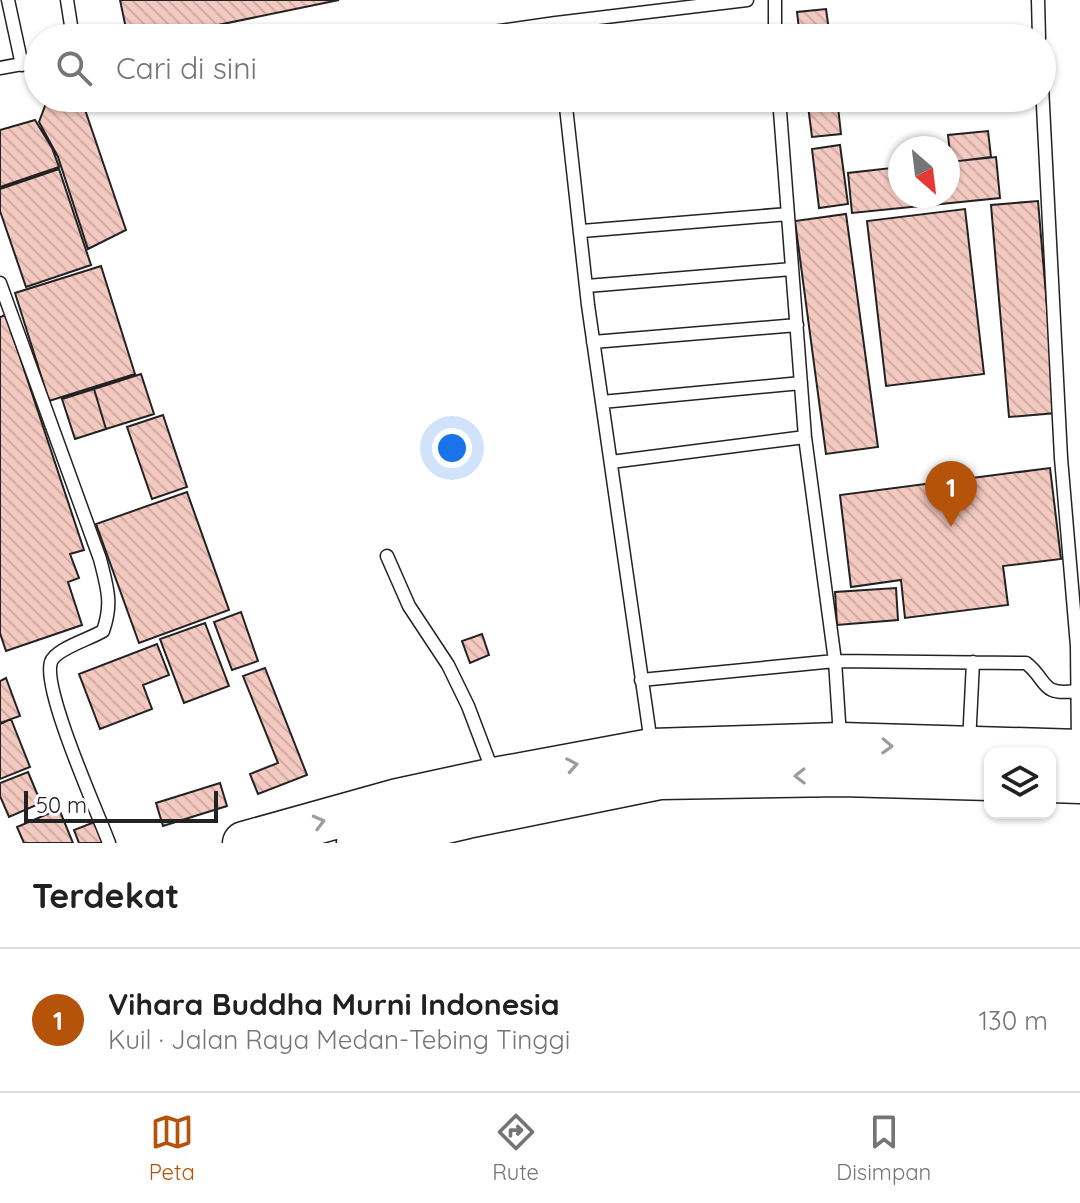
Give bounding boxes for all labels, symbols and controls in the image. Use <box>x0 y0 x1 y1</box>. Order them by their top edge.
search box <box>24 24 1056 112</box>
icon: search <box>52 46 96 90</box>
text: Cari di sini <box>116 49 257 87</box>
north arrow <box>888 136 960 208</box>
your location <box>432 428 472 468</box>
pin: 1 <box>925 461 977 527</box>
one-way arrow <box>881 737 894 754</box>
map controls <box>984 747 1056 819</box>
button: layers <box>984 747 1056 819</box>
one-way arrow <box>566 757 579 774</box>
one-way arrow <box>793 767 806 784</box>
scale bar <box>24 787 218 823</box>
text: 50 m <box>36 791 87 819</box>
one-way arrow <box>311 815 325 831</box>
text: Terdekat <box>32 874 179 917</box>
text: Vihara Buddha Murni Indonesia <box>108 985 560 1023</box>
text: 1 <box>53 1004 63 1037</box>
text: 130 m <box>978 1004 1048 1037</box>
text: Kuil · Jalan Raya Medan-Tebing Tinggi <box>108 1023 570 1056</box>
tab: Peta <box>149 1110 195 1186</box>
tab: Rute <box>492 1110 539 1186</box>
tab: Disimpan <box>836 1110 931 1186</box>

